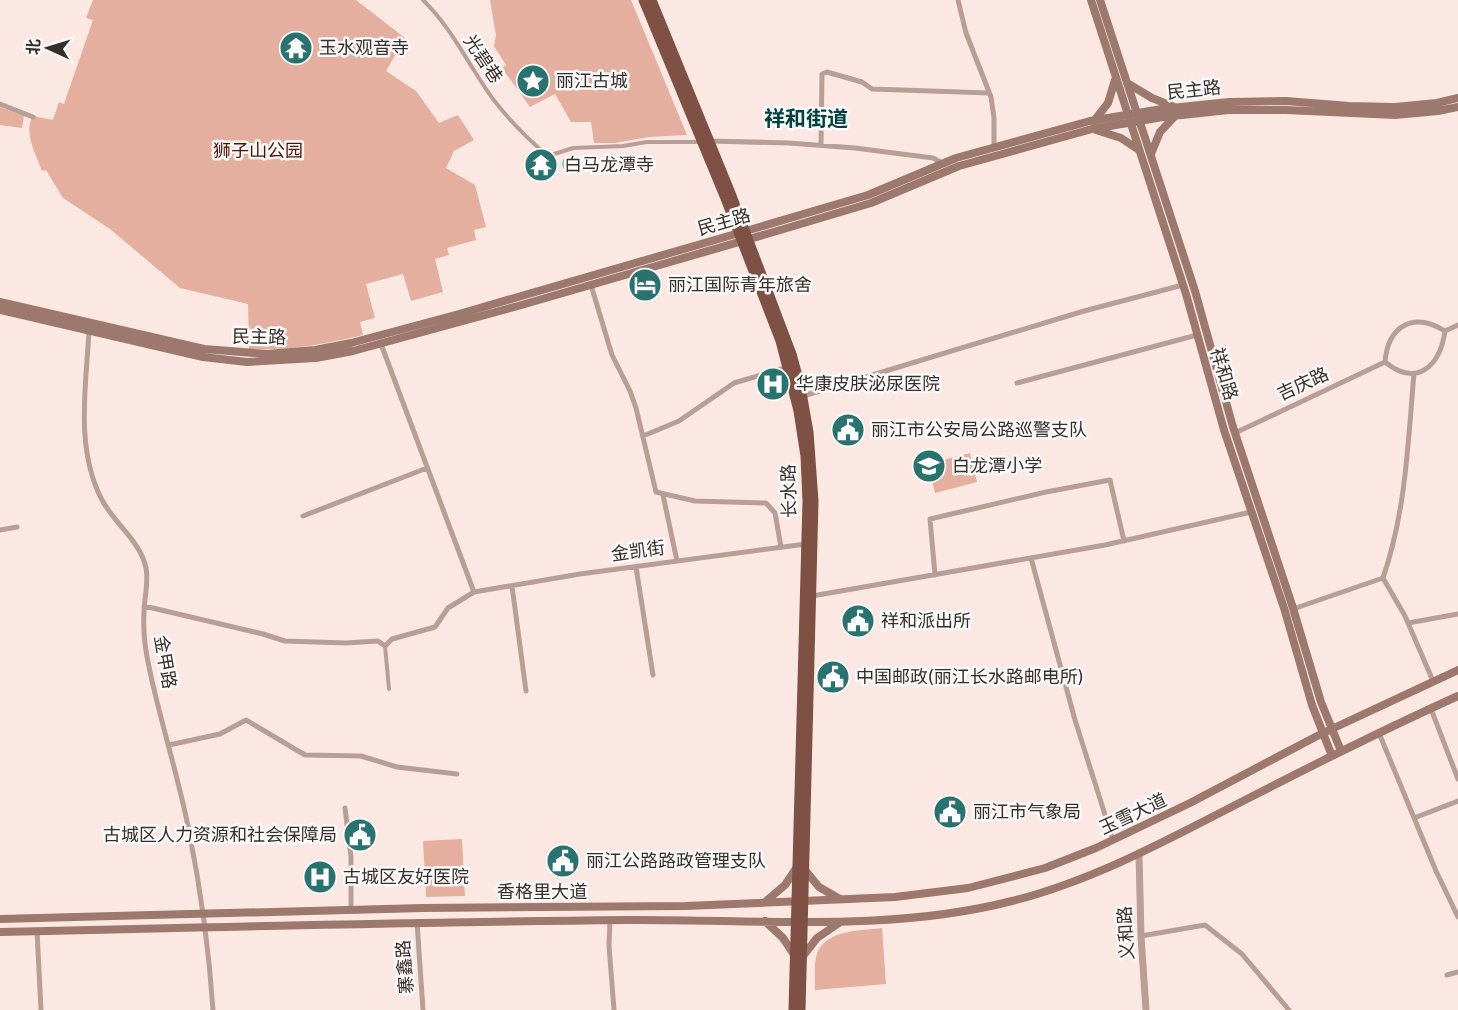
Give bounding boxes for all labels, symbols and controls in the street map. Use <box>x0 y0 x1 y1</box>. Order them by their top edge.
north arrow <box>18 18 78 78</box>
temple icon: 玉水观音寺 <box>278 30 314 66</box>
street label: 光碧巷 <box>459 30 507 88</box>
place label: 玉水观音寺 <box>319 37 409 59</box>
text: 北 <box>23 38 44 56</box>
place icon: 丽江古城 <box>515 63 551 99</box>
place label: 丽江古城 <box>556 70 628 92</box>
street label: 民主路 <box>1166 76 1222 104</box>
district label: 祥和街道 <box>764 106 848 131</box>
park label: 狮子山公园 <box>213 140 303 162</box>
temple icon: 白马龙潭寺 <box>523 147 559 183</box>
place label: 白马龙潭寺 <box>564 154 654 176</box>
street label: 民主路 <box>695 204 753 240</box>
hotel icon: 丽江国际青年旅舍 <box>627 267 663 303</box>
place label: 丽江国际青年旅舍 <box>668 274 812 296</box>
street label: 民主路 <box>232 326 286 348</box>
street label: 祥和路 <box>1206 345 1242 403</box>
street label: 吉庆路 <box>1274 363 1332 405</box>
hospital icon: 华康皮肤泌尿医院 <box>755 366 791 402</box>
place label: 华康皮肤泌尿医院 <box>796 373 940 395</box>
public building icon: 丽江市公安局公路巡警支队 <box>830 412 866 448</box>
place label: 丽江市公安局公路巡警支队 <box>871 419 1087 441</box>
school or university icon: 白龙潭小学 <box>911 448 947 484</box>
place label: 白龙潭小学 <box>952 455 1042 477</box>
street label: 长水路 <box>778 464 800 518</box>
street label: 金凯街 <box>610 536 666 566</box>
public building icon: 祥和派出所 <box>840 603 876 639</box>
place label: 祥和派出所 <box>881 610 971 632</box>
street label: 金甲路 <box>149 634 181 690</box>
public building icon: 中国邮政(丽江长水路邮电所) <box>815 659 851 695</box>
place label: 中国邮政(丽江长水路邮电所) <box>856 666 1083 688</box>
street label: 玉雪大道 <box>1096 789 1170 839</box>
public building icon: 丽江市气象局 <box>932 794 968 830</box>
place label: 丽江市气象局 <box>973 801 1081 823</box>
public building icon: 古城区人力资源和社会保障局 <box>342 817 378 853</box>
place label: 古城区人力资源和社会保障局 <box>103 824 337 846</box>
public building icon: 丽江公路路政管理支队 <box>545 843 581 879</box>
place label: 丽江公路路政管理支队 <box>586 850 766 872</box>
hospital icon: 古城区友好医院 <box>302 859 338 895</box>
place label: 古城区友好医院 <box>343 866 469 888</box>
street label: 香格里大道 <box>497 881 587 903</box>
street label: 义和路 <box>1114 905 1138 961</box>
street label: 寨鑫路 <box>392 939 418 995</box>

